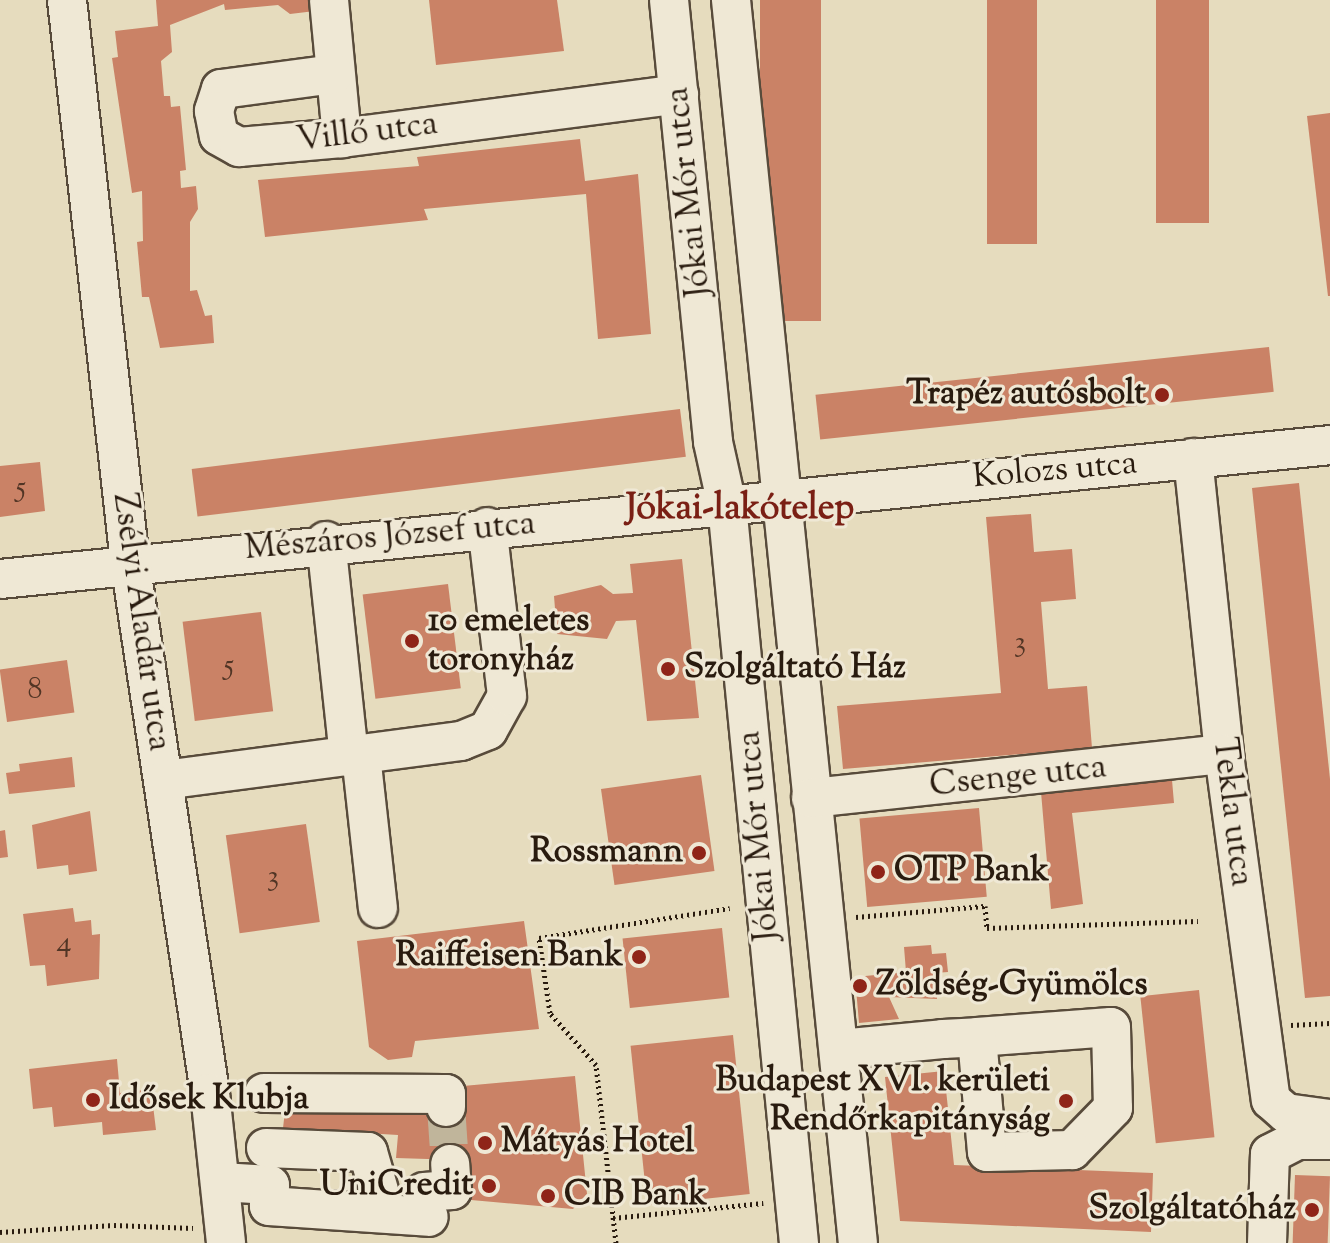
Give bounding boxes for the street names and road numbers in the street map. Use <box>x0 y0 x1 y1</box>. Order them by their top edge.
street label: Jókai Mór utca <box>658 85 720 299</box>
street label: Villő utca <box>294 104 440 162</box>
street label: Kolozs utca <box>971 443 1139 499</box>
street label: Zsélyi Aladár utca <box>103 490 179 754</box>
street label: Mészáros József utca <box>243 504 537 570</box>
street label: Jókai Mór utca <box>729 729 789 943</box>
street label: Tekla utca <box>1203 735 1261 889</box>
street label: Csenge utca <box>928 747 1108 807</box>

